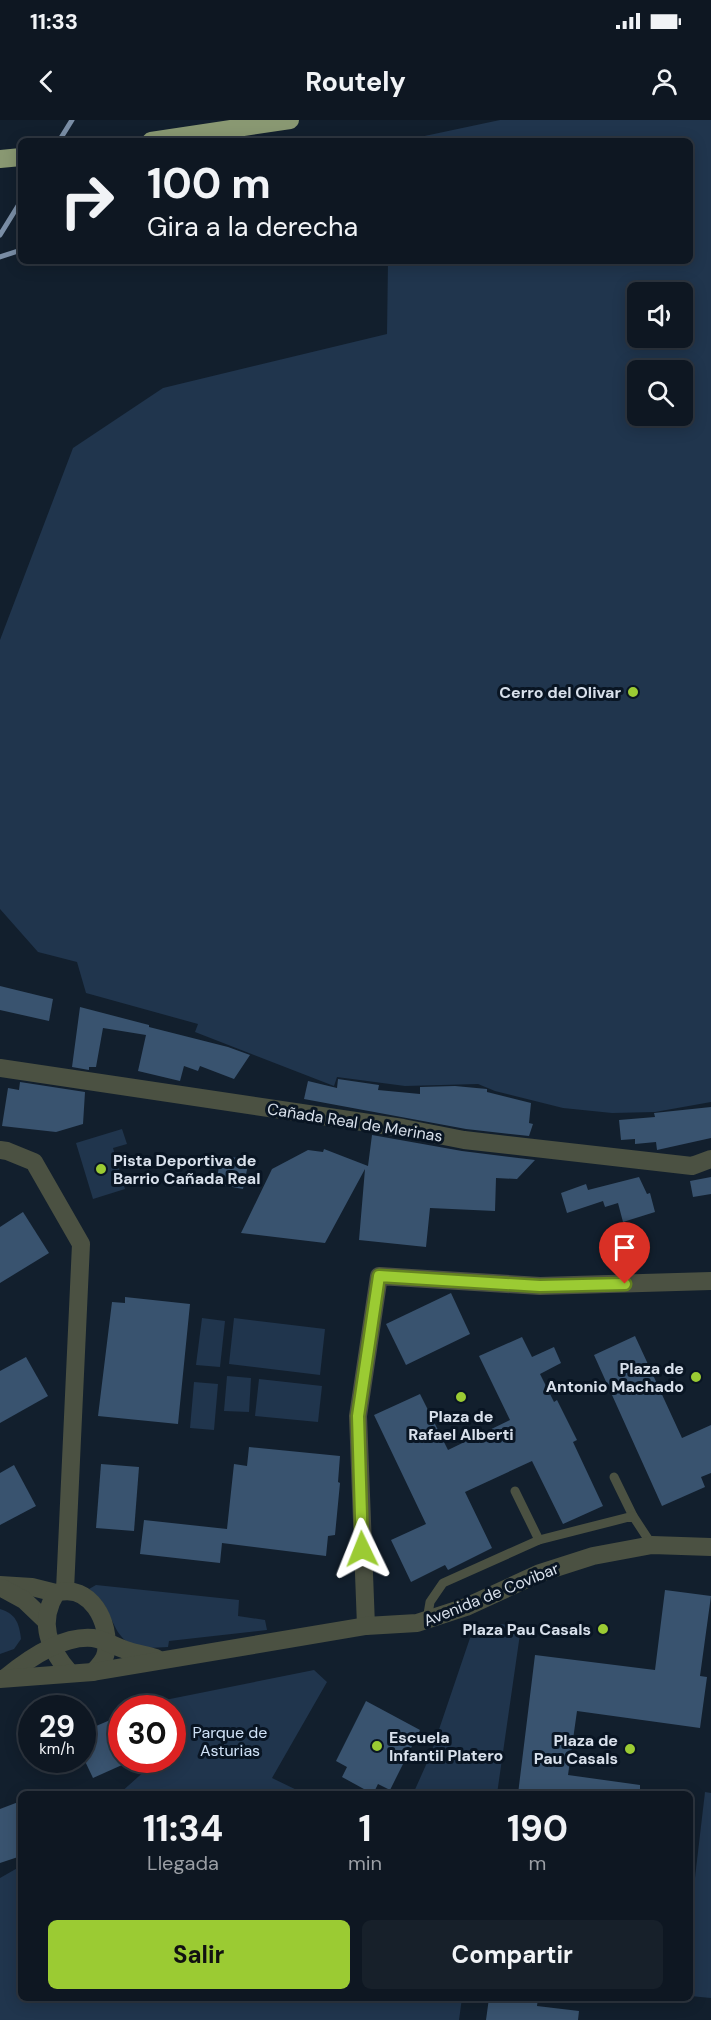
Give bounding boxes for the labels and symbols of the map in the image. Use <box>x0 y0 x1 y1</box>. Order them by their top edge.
place label: Cerro del Olivar <box>499 682 621 703</box>
marker: Cerro del Olivar <box>626 685 640 699</box>
street label: Cañada Real de Merinas <box>266 1098 444 1147</box>
place label: Pista Deportiva de Barrio Cañada Real <box>113 1150 261 1189</box>
marker: Pista Deportiva de Barrio Cañada Real <box>94 1162 108 1176</box>
pin <box>599 1222 650 1284</box>
place label: Plaza de Antonio Machado <box>546 1358 684 1397</box>
marker: Plaza de Antonio Machado <box>689 1370 703 1384</box>
marker: Plaza de Rafael Alberti <box>454 1390 468 1404</box>
place label: Plaza de Rafael Alberti <box>408 1406 514 1445</box>
position arrow <box>330 1517 394 1581</box>
street label: Avenida de Covibar <box>421 1558 562 1631</box>
place label: Plaza Pau Casals <box>462 1619 591 1640</box>
marker: Plaza Pau Casals <box>596 1622 610 1636</box>
speed limit sign: 30 <box>108 1695 186 1773</box>
park label: Parque de Asturias <box>193 1722 267 1761</box>
place label: Escuela Infantil Platero <box>389 1727 503 1766</box>
place label: Plaza de Pau Casals <box>534 1730 618 1769</box>
marker: Escuela Infantil Platero <box>370 1739 384 1753</box>
marker: Plaza de Pau Casals <box>623 1742 637 1756</box>

